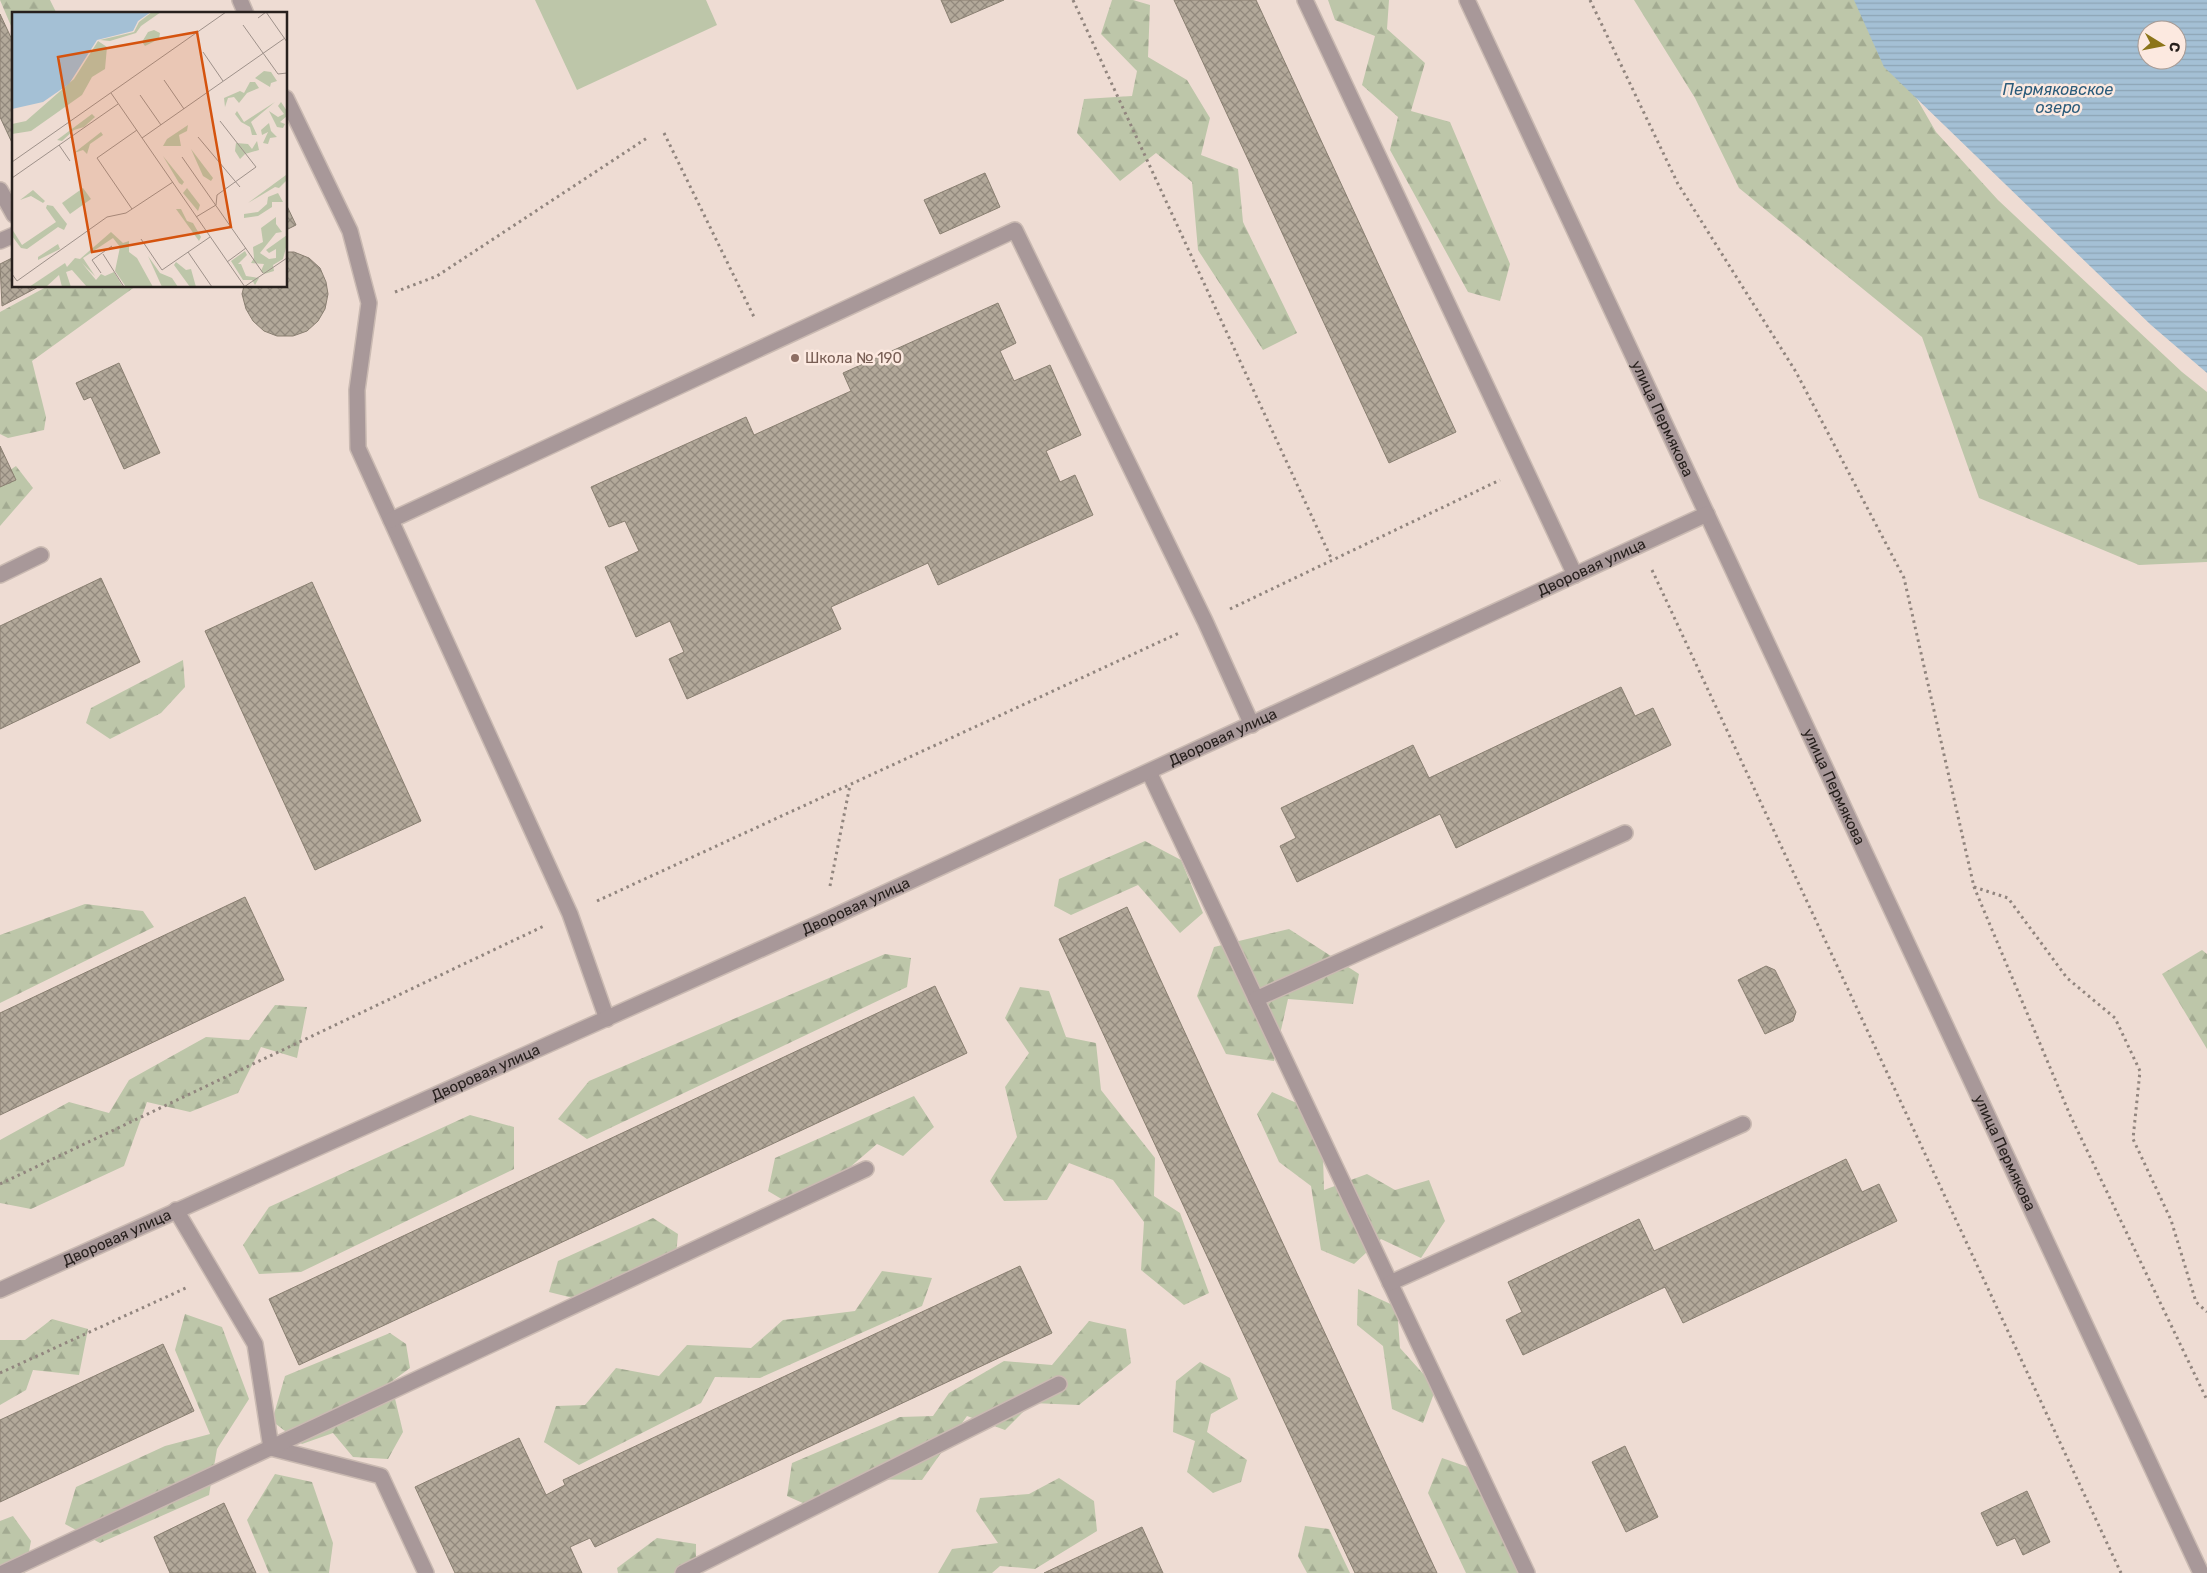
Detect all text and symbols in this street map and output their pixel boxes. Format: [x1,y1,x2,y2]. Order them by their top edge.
inset map [12,12,288,288]
north arrow [2137,20,2187,70]
text: С [2165,41,2184,54]
water label: Пермяковское озеро [2003,80,2113,117]
place label: Школа № 190 [805,349,902,367]
marker: Школа № 190 [789,352,801,364]
street label: улица Пермякова [1627,358,1697,480]
street label: Дворовая улица [1535,535,1648,600]
street label: Дворовая улица [1166,705,1280,770]
street label: улица Пермякова [1799,726,1869,848]
street label: Дворовая улица [799,874,913,939]
street label: Дворовая улица [428,1040,543,1105]
street label: улица Пермякова [1970,1092,2040,1214]
street label: Дворовая улица [60,1206,174,1270]

